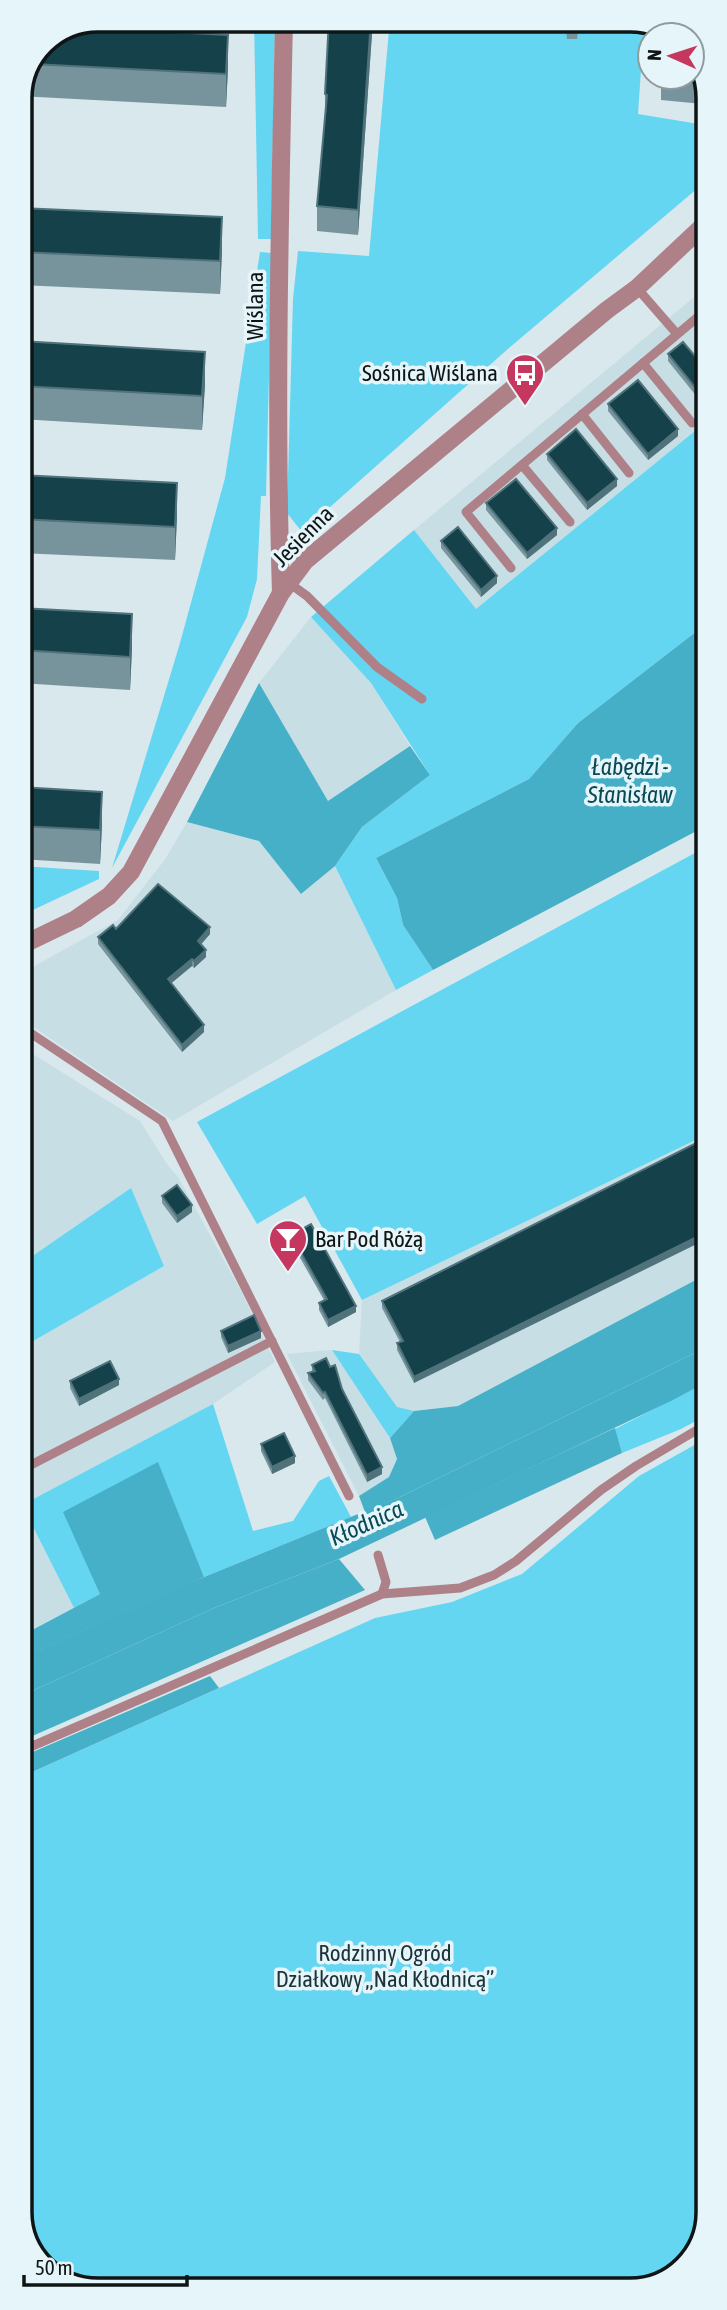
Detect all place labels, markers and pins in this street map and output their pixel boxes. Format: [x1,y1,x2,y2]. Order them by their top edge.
bus stop icon: Sośnica Wiślana [504,352,546,407]
place label: Sośnica Wiślana [362,360,498,386]
bar icon: Bar Pod Różą [267,1218,309,1273]
place label: Bar Pod Różą [315,1226,424,1252]

